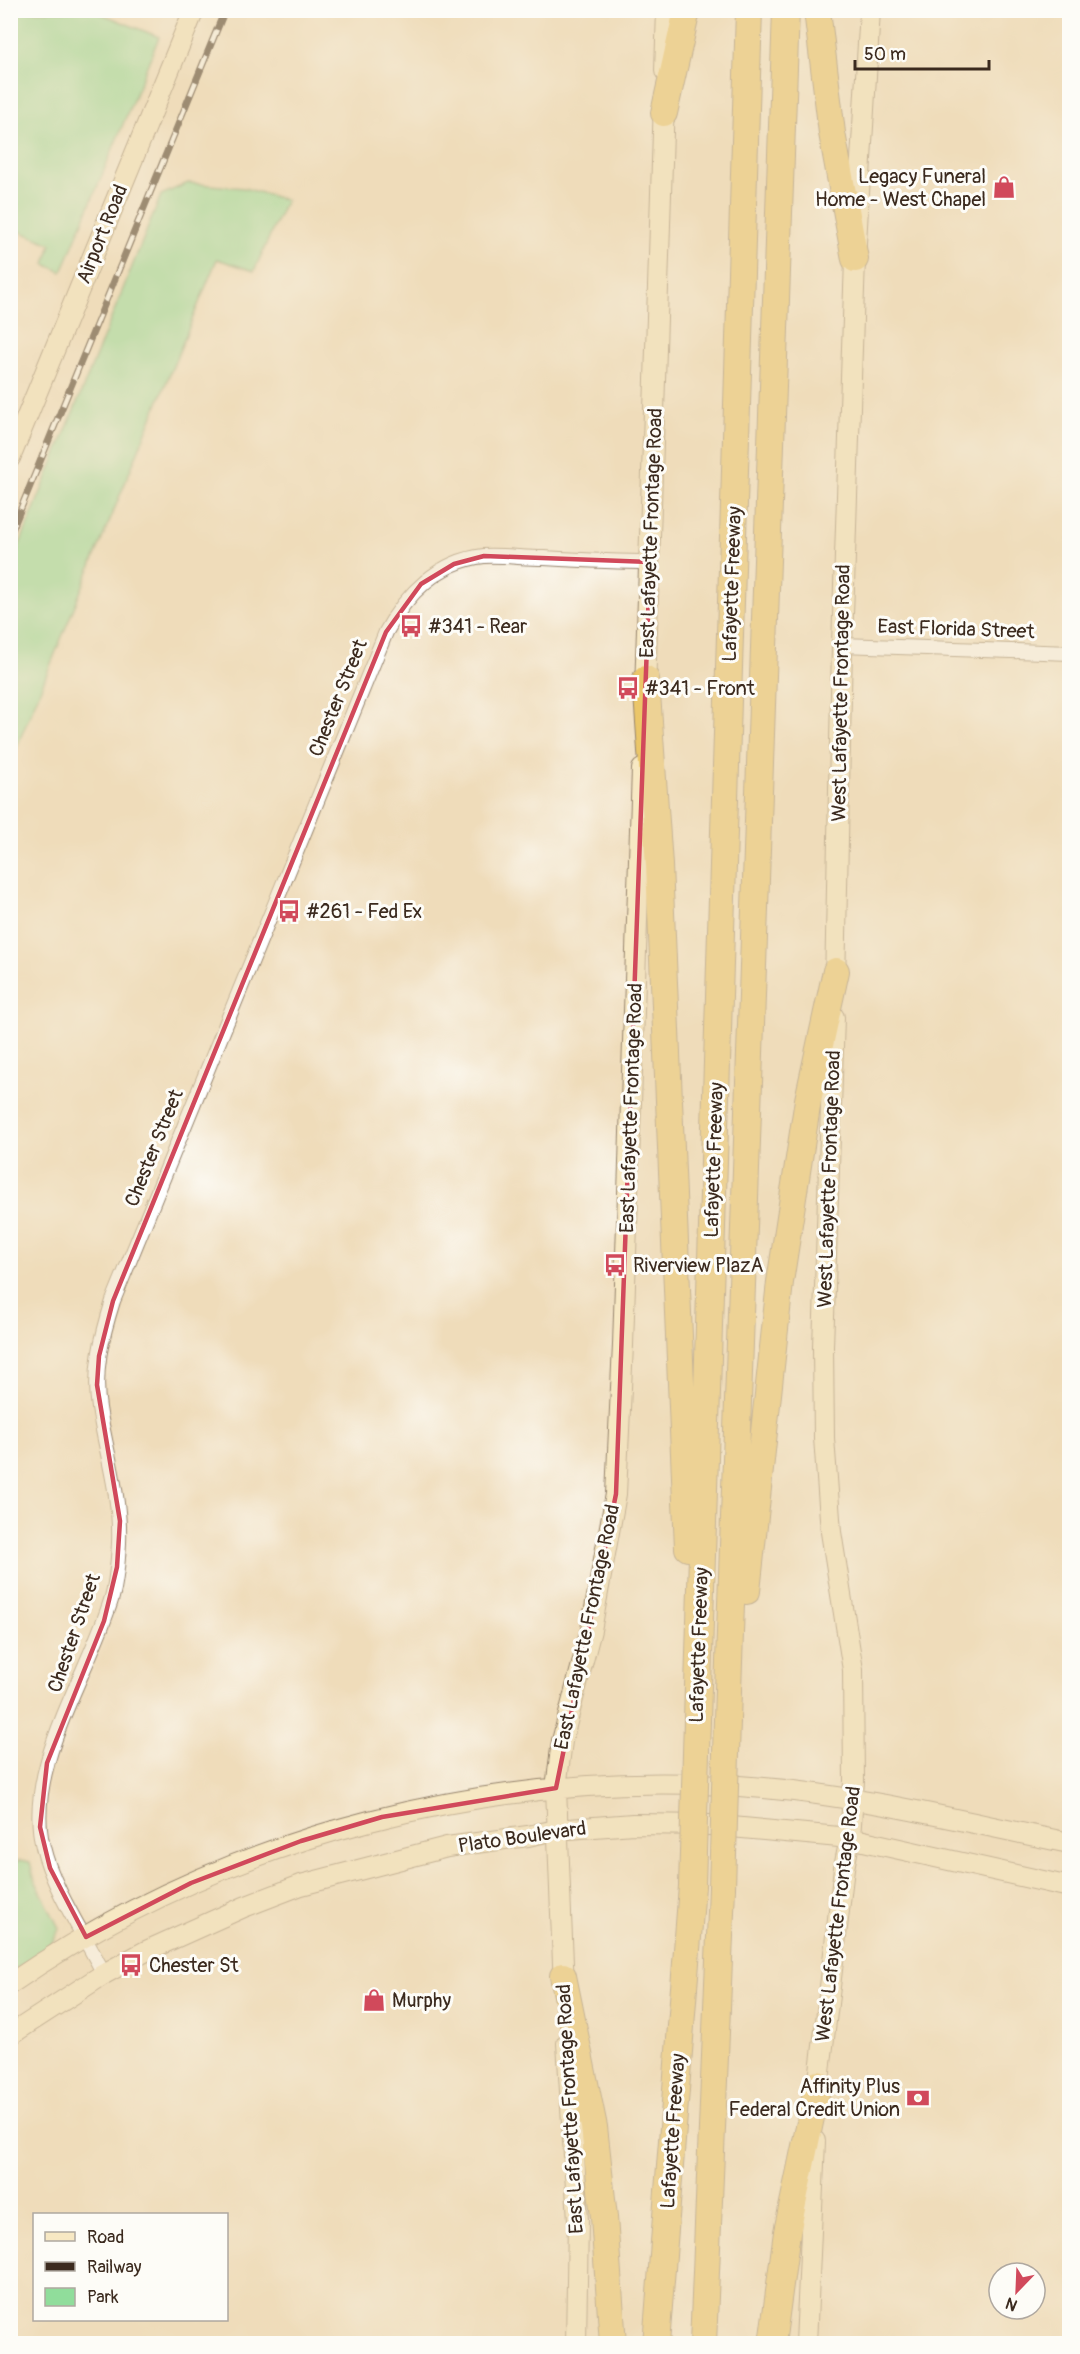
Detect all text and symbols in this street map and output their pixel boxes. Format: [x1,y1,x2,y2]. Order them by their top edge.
scale bar [855,33,988,71]
text: 50 m [864,43,906,66]
place label: Legacy Funeral Home - West Chapel [815,164,986,212]
shop icon: Legacy Funeral Home - West Chapel [991,174,1017,200]
street label: Airport Road [71,181,133,287]
street label: East Lafayette Frontage Road [634,408,668,658]
street label: Lafayette Freeway [717,505,747,662]
street label: West Lafayette Frontage Road [826,564,856,822]
bus stop icon: #341 - Rear [398,613,424,639]
place label: #341 - Rear [428,614,527,639]
street label: East Florida Street [877,614,1036,644]
street label: Chester Street [303,635,373,760]
bus stop icon: #341 - Front [615,675,641,701]
place label: #341 - Front [645,676,756,701]
bus stop icon: #261 - Fed Ex [276,898,302,924]
place label: #261 - Fed Ex [306,899,422,924]
street label: East Lafayette Frontage Road [614,983,648,1233]
street label: West Lafayette Frontage Road [812,1050,846,1308]
street label: Lafayette Freeway [699,1081,729,1238]
street label: Chester Street [119,1085,189,1210]
bus stop icon: Riverview PlazA [602,1252,628,1278]
place label: Riverview PlazA [633,1253,764,1278]
street label: East Lafayette Frontage Road [549,1502,625,1752]
street label: Lafayette Freeway [684,1566,714,1723]
street label: Chester Street [42,1569,106,1696]
street label: West Lafayette Frontage Road [810,1785,866,2043]
street label: Plato Boulevard [456,1816,588,1858]
bus stop icon: Chester St [118,1952,144,1978]
place label: Chester St [149,1953,240,1978]
street label: East Lafayette Frontage Road [551,1983,589,2235]
shop icon: Murphy [361,1987,387,2013]
place label: Murphy [392,1988,451,2013]
street label: Lafayette Freeway [655,2052,691,2209]
place label: Affinity Plus Federal Credit Union [729,2074,900,2122]
bank icon: Affinity Plus Federal Credit Union [905,2085,931,2111]
legend [33,2213,228,2321]
text: Road [87,2226,124,2249]
text: Railway [87,2256,142,2279]
north arrow [987,2261,1047,2321]
text: Park [87,2286,119,2309]
text: N [1002,2292,1020,2315]

